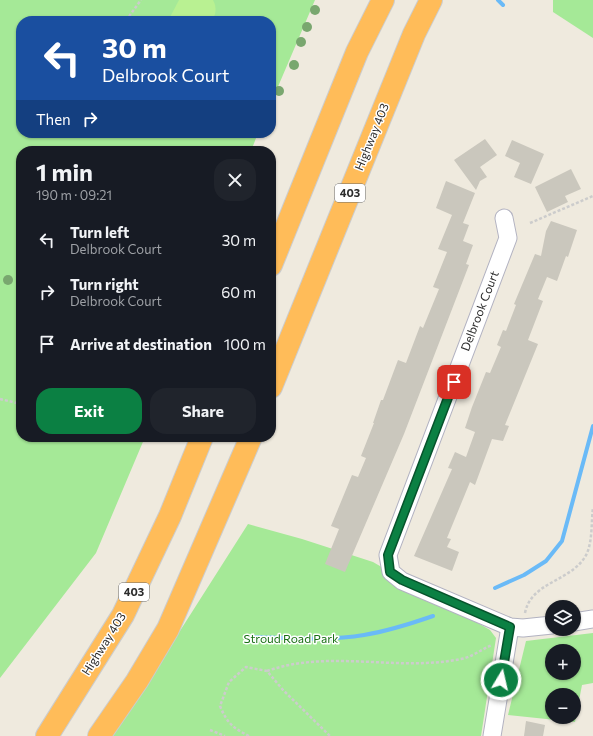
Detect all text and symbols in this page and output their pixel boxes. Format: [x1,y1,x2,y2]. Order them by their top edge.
text: 30 m [102,30,167,64]
icon: left [36,32,88,84]
text: Delbrook Court [102,64,229,86]
street label: Highway 403 [351,101,391,172]
icon: right [79,108,101,130]
text: Then [36,110,71,128]
text: 1 min [36,157,93,186]
button: close [214,159,256,201]
road number: 403 [335,184,365,202]
text: 190 m · 09:21 [36,187,112,203]
text: Turn left [70,223,129,241]
icon: left [36,229,58,251]
text: 30 m [222,231,256,249]
text: Delbrook Court [70,241,162,257]
street label: Delbrook Court [457,268,501,353]
text: Turn right [70,275,139,293]
icon: right [36,281,58,303]
text: 60 m [221,283,256,301]
text: Delbrook Court [70,293,162,309]
icon: arrive [36,333,58,355]
text: Arrive at destination [70,335,212,353]
text: 100 m [224,335,266,353]
pin [437,365,471,399]
icon: arrive [443,371,465,393]
button: Exit [36,388,142,434]
button: Share [150,388,256,434]
road number: 403 [119,583,149,601]
map controls [545,600,581,724]
button: layers [545,600,581,636]
street label: Highway 403 [78,609,128,677]
park label: Stroud Road Park [244,631,339,645]
button: + [545,644,581,680]
position arrow [480,659,522,701]
button: − [545,688,581,724]

